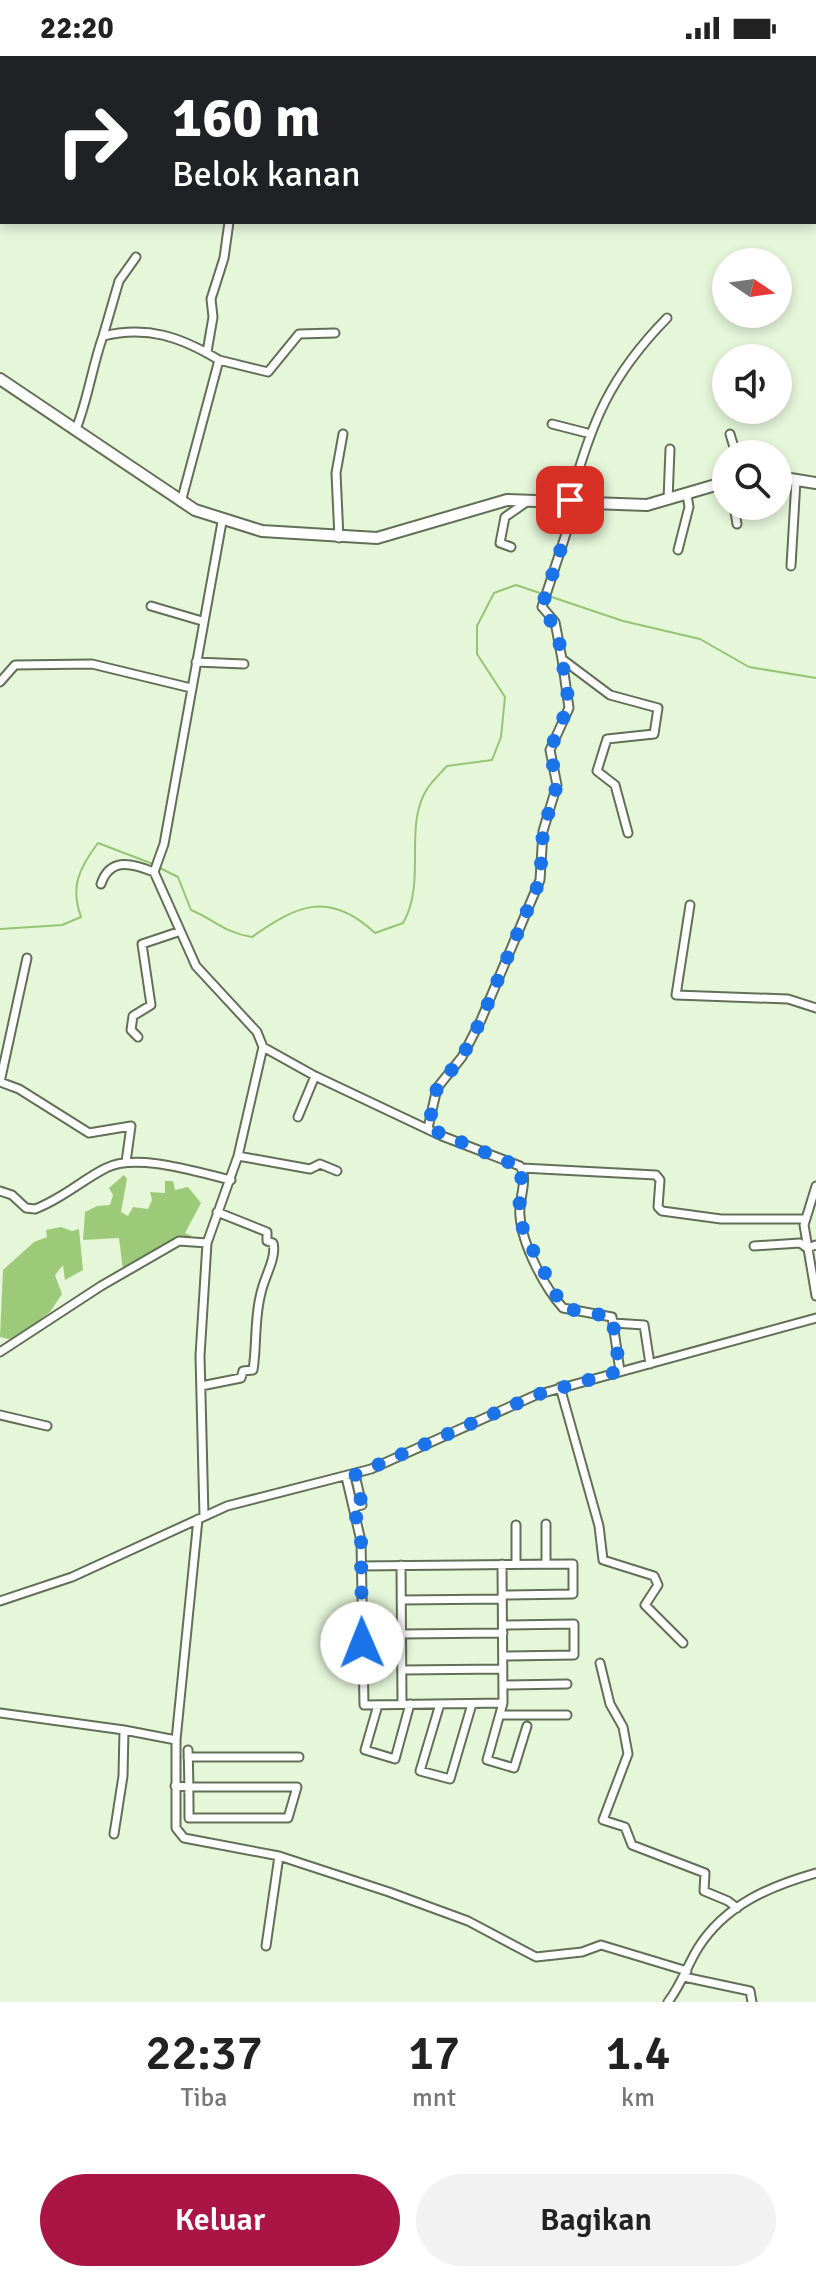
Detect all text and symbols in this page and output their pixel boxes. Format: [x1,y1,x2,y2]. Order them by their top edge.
text: 22:20 [40,10,114,47]
text: 160 m [172,83,320,152]
icon: right [40,88,144,192]
text: Belok kanan [172,152,361,197]
north arrow [712,248,792,328]
map controls [712,248,792,520]
button: sound [712,344,792,424]
button: search [712,440,792,520]
pin [536,466,604,534]
icon: arrive [548,478,592,522]
position arrow [320,1601,404,1685]
text: 22:37 [145,2024,263,2083]
text: 17 [408,2024,460,2083]
text: 1.4 [605,2024,671,2083]
text: Tiba [181,2082,227,2114]
text: mnt [412,2082,456,2114]
text: km [621,2082,655,2114]
button: Keluar [40,2174,400,2266]
button: Bagikan [416,2174,776,2266]

